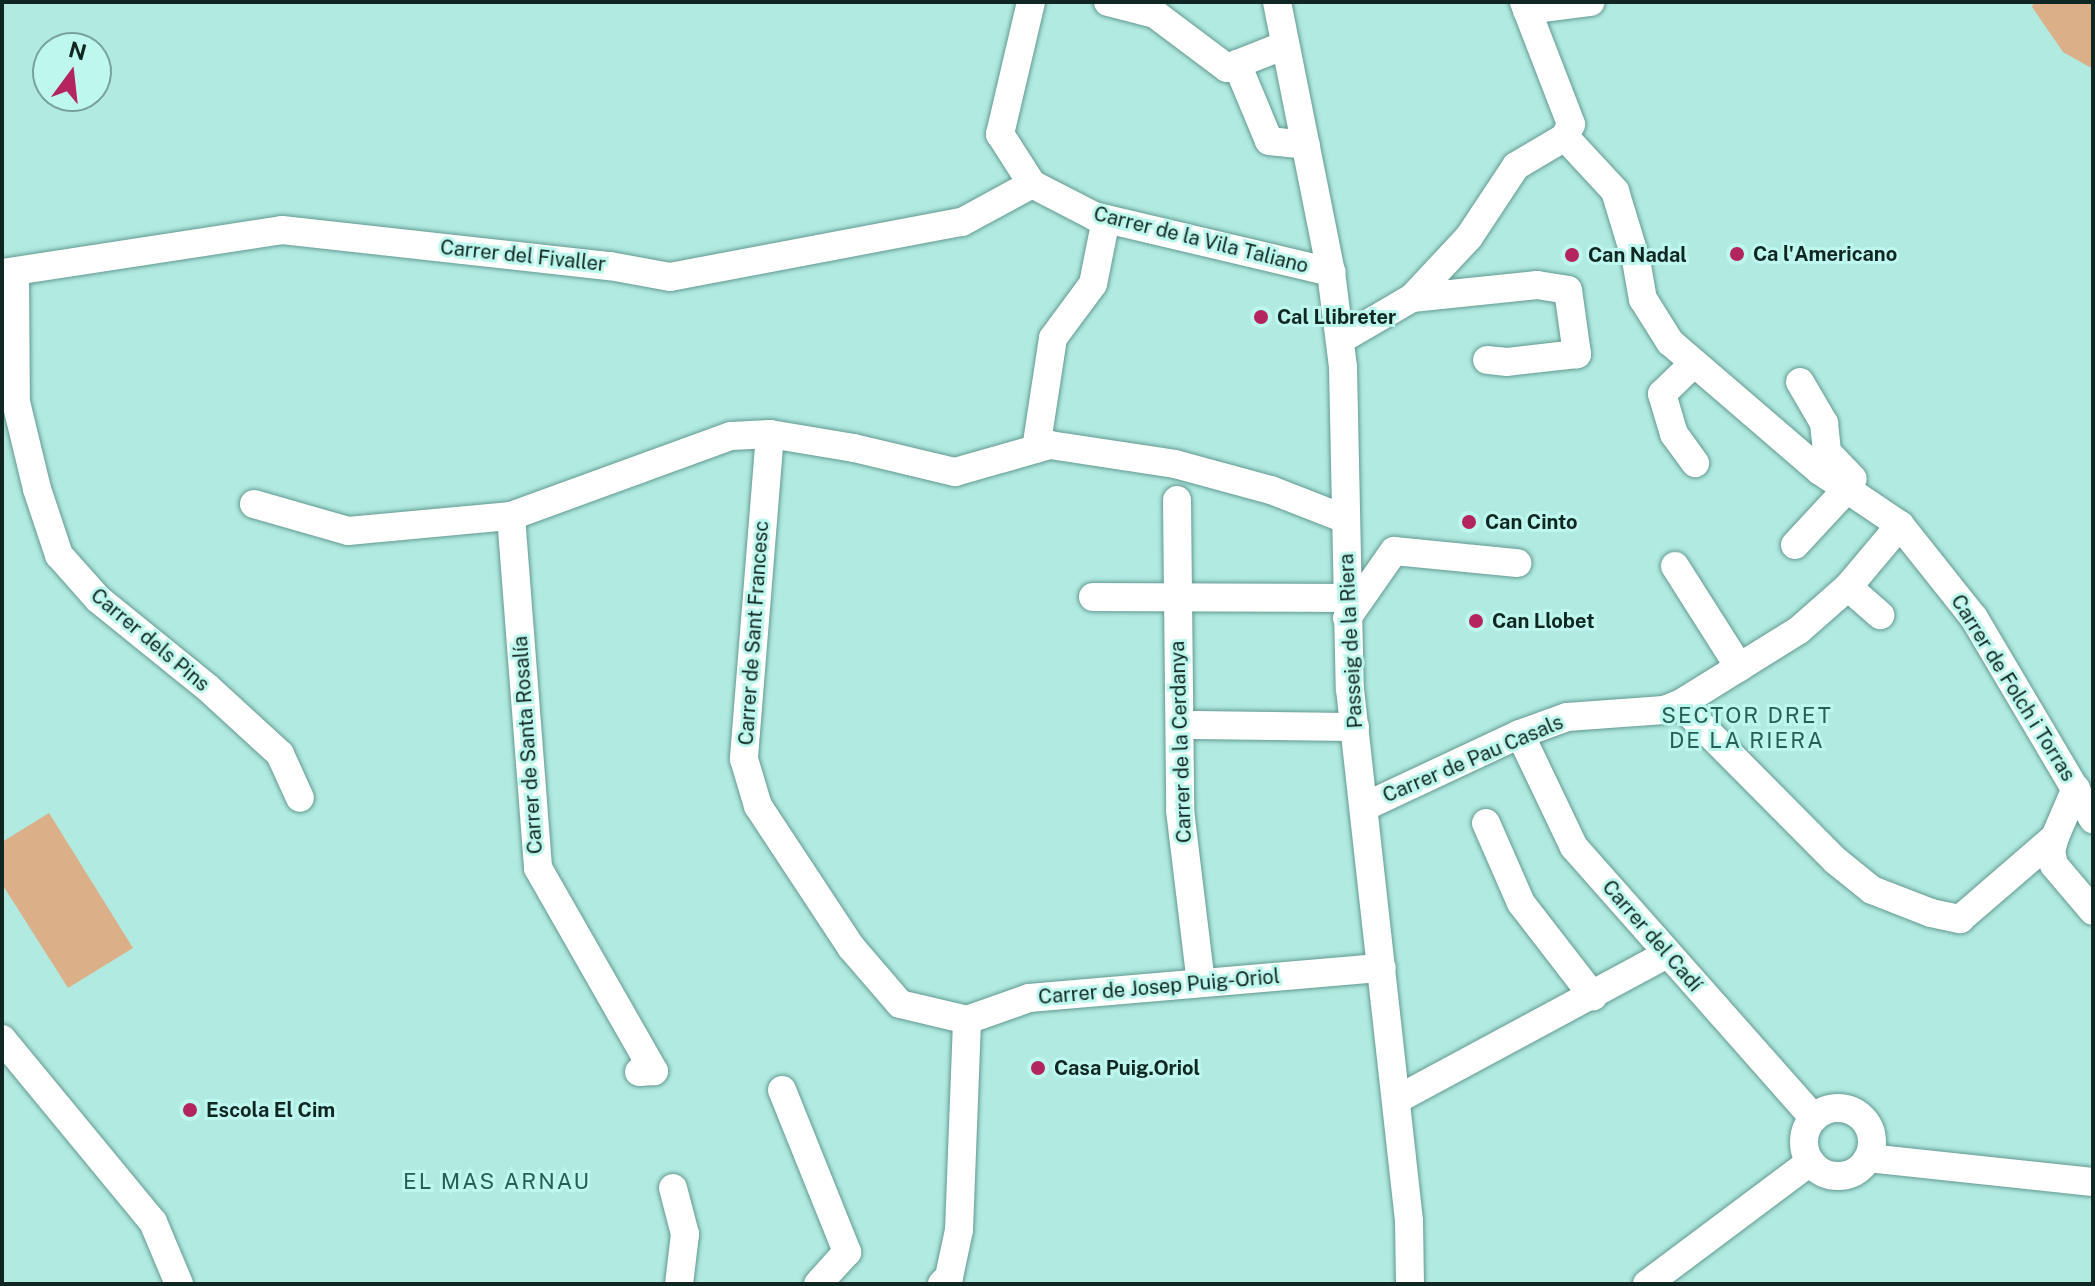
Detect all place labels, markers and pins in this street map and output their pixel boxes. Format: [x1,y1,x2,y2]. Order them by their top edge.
place label: Ca l'Americano [1753,242,1897,266]
place label: Can Nadal [1588,243,1687,267]
marker: Ca l'Americano [1728,245,1746,263]
marker: Can Nadal [1563,246,1581,264]
place label: Cal Llibreter [1277,305,1396,329]
marker: Cal Llibreter [1252,308,1270,326]
place label: Can Cinto [1485,510,1578,534]
marker: Can Cinto [1460,513,1478,531]
place label: Can Llobet [1492,609,1595,633]
marker: Can Llobet [1467,612,1485,630]
place label: Casa Puig.Oriol [1054,1056,1200,1080]
marker: Casa Puig.Oriol [1029,1059,1047,1077]
place label: Escola El Cim [206,1098,335,1122]
marker: Escola El Cim [181,1101,199,1119]

